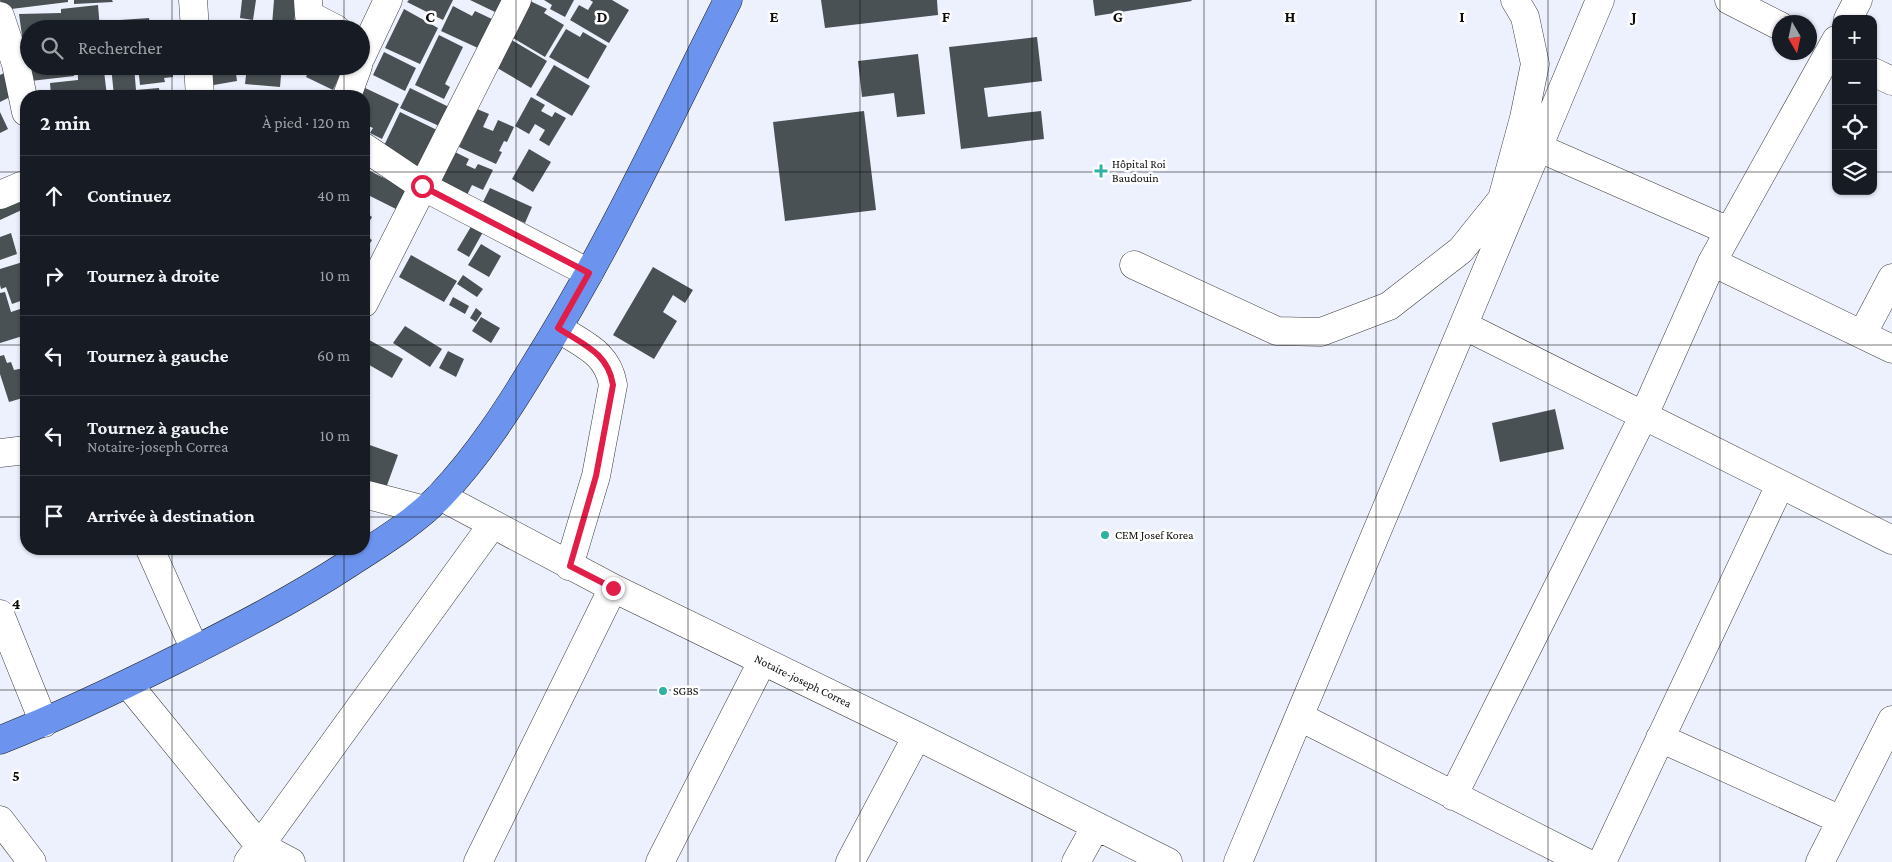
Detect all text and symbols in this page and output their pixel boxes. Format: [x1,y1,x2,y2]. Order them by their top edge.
text: C [425,8,435,25]
text: D [596,8,608,25]
text: E [769,8,779,25]
text: F [942,8,951,25]
text: G [1113,8,1123,25]
text: H [1285,8,1296,25]
text: I [1459,8,1465,25]
text: J [1629,8,1637,25]
north arrow [1772,15,1817,60]
map controls [1832,15,1877,195]
button: + [1832,15,1877,60]
search box [20,20,370,75]
icon: search [38,34,66,62]
text: Rechercher [78,37,162,58]
button: − [1832,60,1877,105]
button: locate [1832,105,1877,150]
text: 2 min [40,111,91,135]
text: À pied · 120 m [262,114,350,131]
button: layers [1832,150,1877,195]
place label: Hôpital Roi Baudouin [1112,157,1166,185]
marker: Hôpital Roi Baudouin [1094,164,1108,178]
route start [411,175,434,198]
icon: ahead [40,182,68,210]
text: Continuez [87,185,171,206]
text: 40 m [317,187,350,204]
icon: right [40,262,68,290]
text: Tournez à droite [87,265,219,286]
text: 10 m [320,267,350,284]
icon: left [40,342,68,370]
text: Tournez à gauche [87,345,229,366]
text: 60 m [317,347,350,364]
text: Tournez à gauche [87,417,229,438]
icon: left [40,422,68,450]
text: 10 m [320,427,350,444]
text: Notaire-joseph Correa [87,438,228,455]
icon: arrive [40,502,68,530]
text: Arrivée à destination [87,505,255,526]
place label: CEM Josef Korea [1115,528,1194,542]
marker: CEM Josef Korea [1099,529,1111,541]
route end [602,577,625,600]
text: 4 [12,595,21,612]
street label: Notaire-joseph Correa [752,651,854,711]
place label: SGBS [673,684,699,698]
marker: SGBS [657,685,669,697]
text: 5 [12,767,20,784]

